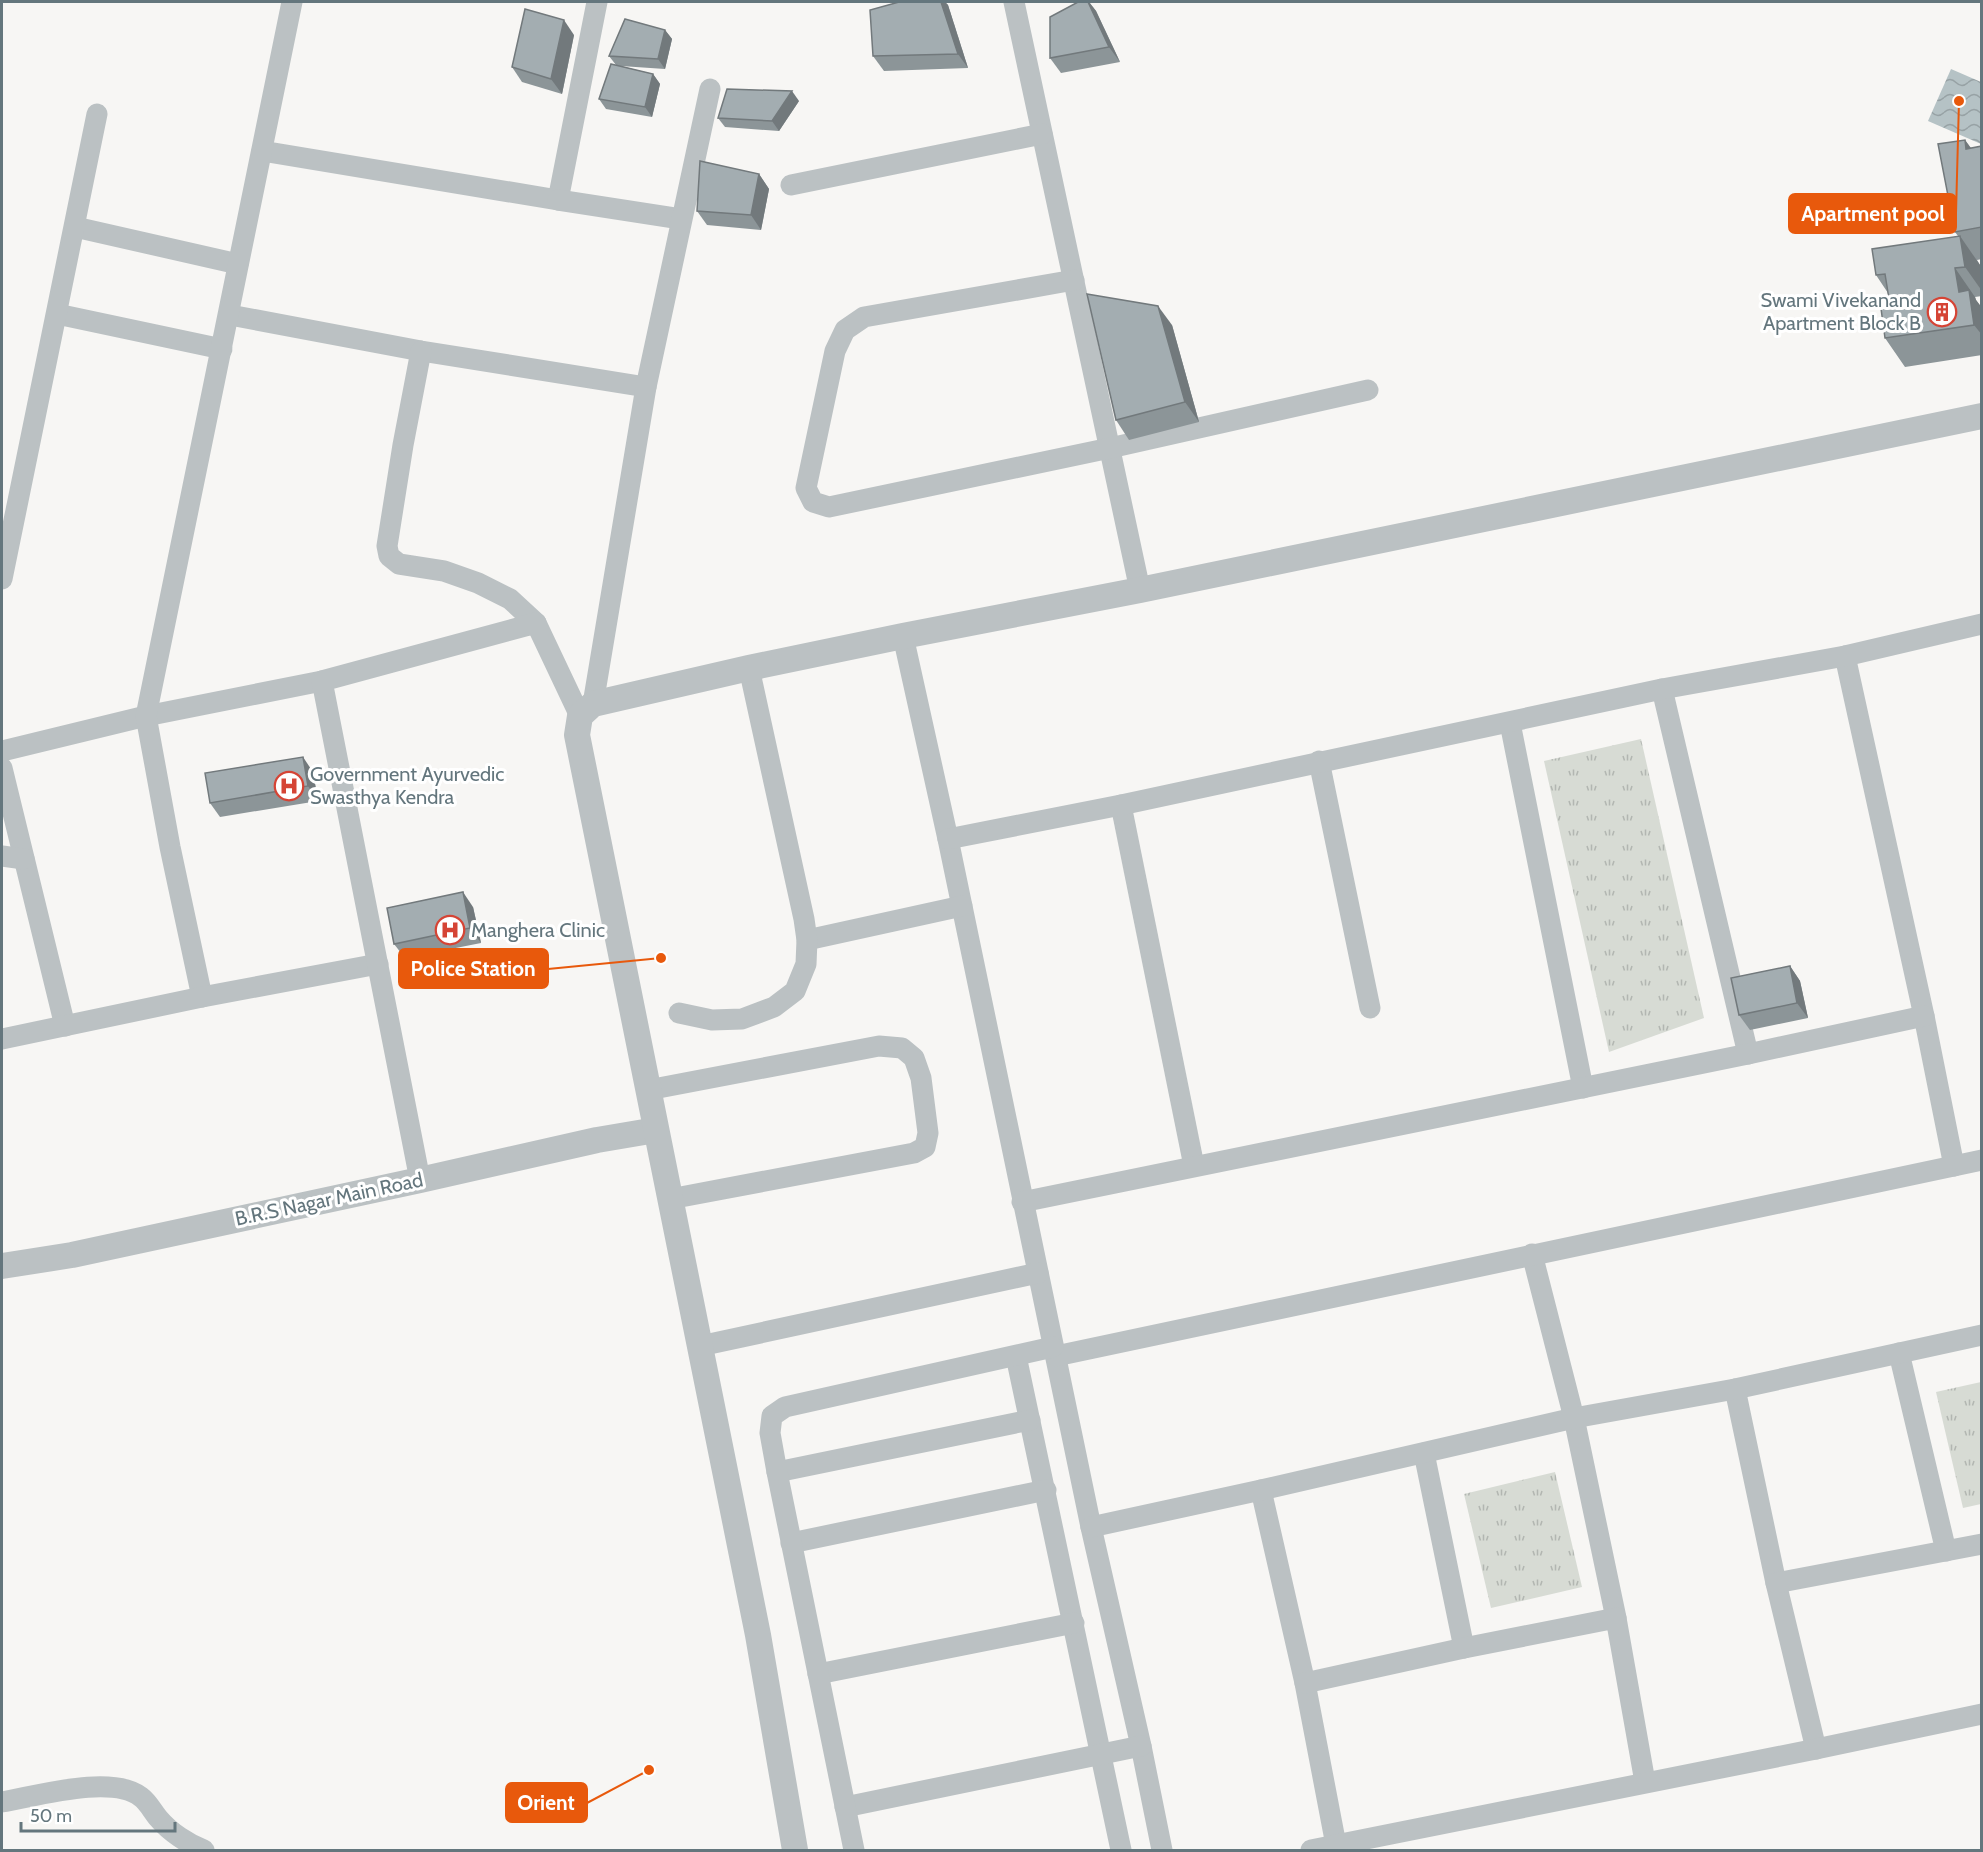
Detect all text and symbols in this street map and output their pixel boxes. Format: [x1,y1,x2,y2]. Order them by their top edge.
callout: Apartment pool [1789,194,1956,233]
text: Apartment pool [1801,201,1945,226]
place label: Swami Vivekanand Apartment Block B [1761,288,1921,335]
building icon: Swami Vivekanand Apartment Block B [1926,296,1958,328]
place label: Government Ayurvedic Swasthya Kendra [310,762,504,809]
hospital icon: Government Ayurvedic Swasthya Kendra [273,770,305,802]
hospital icon: Manghera Clinic [434,914,466,946]
place label: Manghera Clinic [471,918,605,942]
callout: Police Station [399,949,548,988]
text: Police Station [410,956,536,981]
street label: B.R.S Nagar Main Road [233,1167,425,1231]
callout: Orient [506,1783,587,1822]
text: Orient [517,1790,575,1815]
scale bar [21,1795,176,1833]
text: 50 m [30,1805,72,1827]

